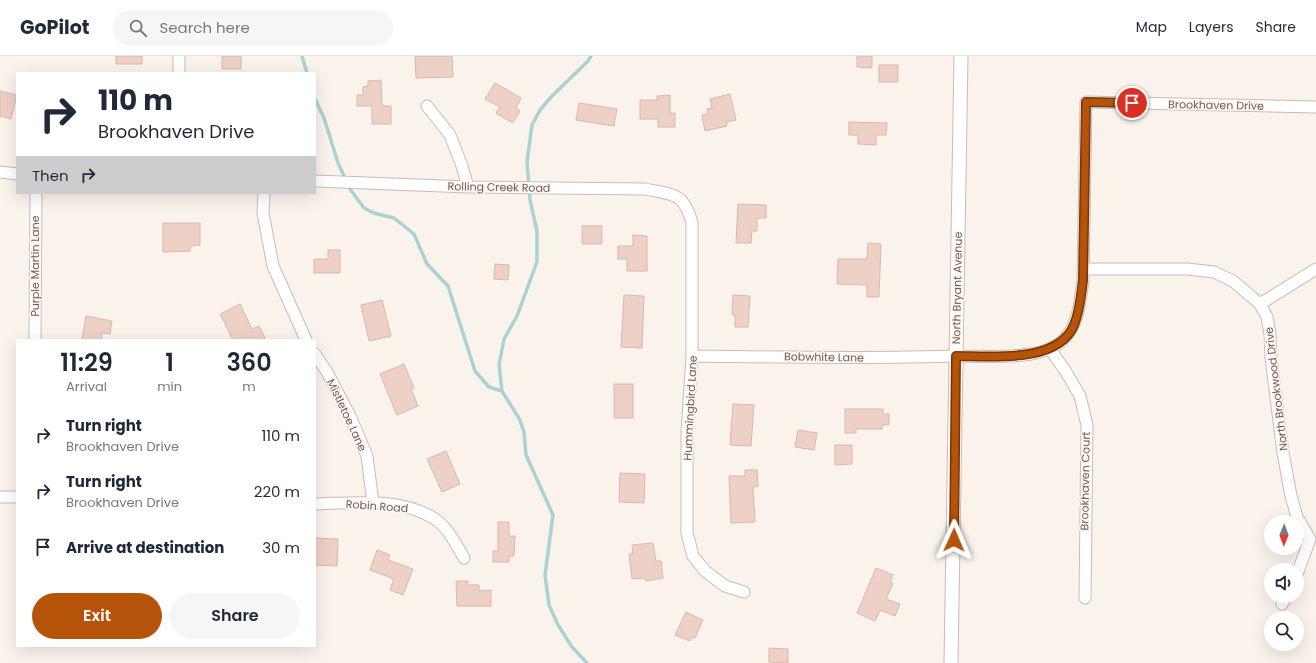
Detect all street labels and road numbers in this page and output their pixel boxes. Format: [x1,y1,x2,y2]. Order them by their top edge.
street label: Brookhaven Drive [1168,96,1264,114]
street label: Rolling Creek Road [448,178,550,196]
street label: Purple Martin Lane [27,215,43,317]
street label: North Bryant Avenue [948,231,966,344]
street label: North Brookwood Drive [1260,326,1292,452]
street label: Bobwhite Lane [784,348,864,366]
street label: Hummingbird Lane [679,355,701,461]
street label: Mistletoe Lane [323,376,371,454]
street label: Brookhaven Court [1076,432,1094,530]
street label: Robin Road [345,496,409,516]

